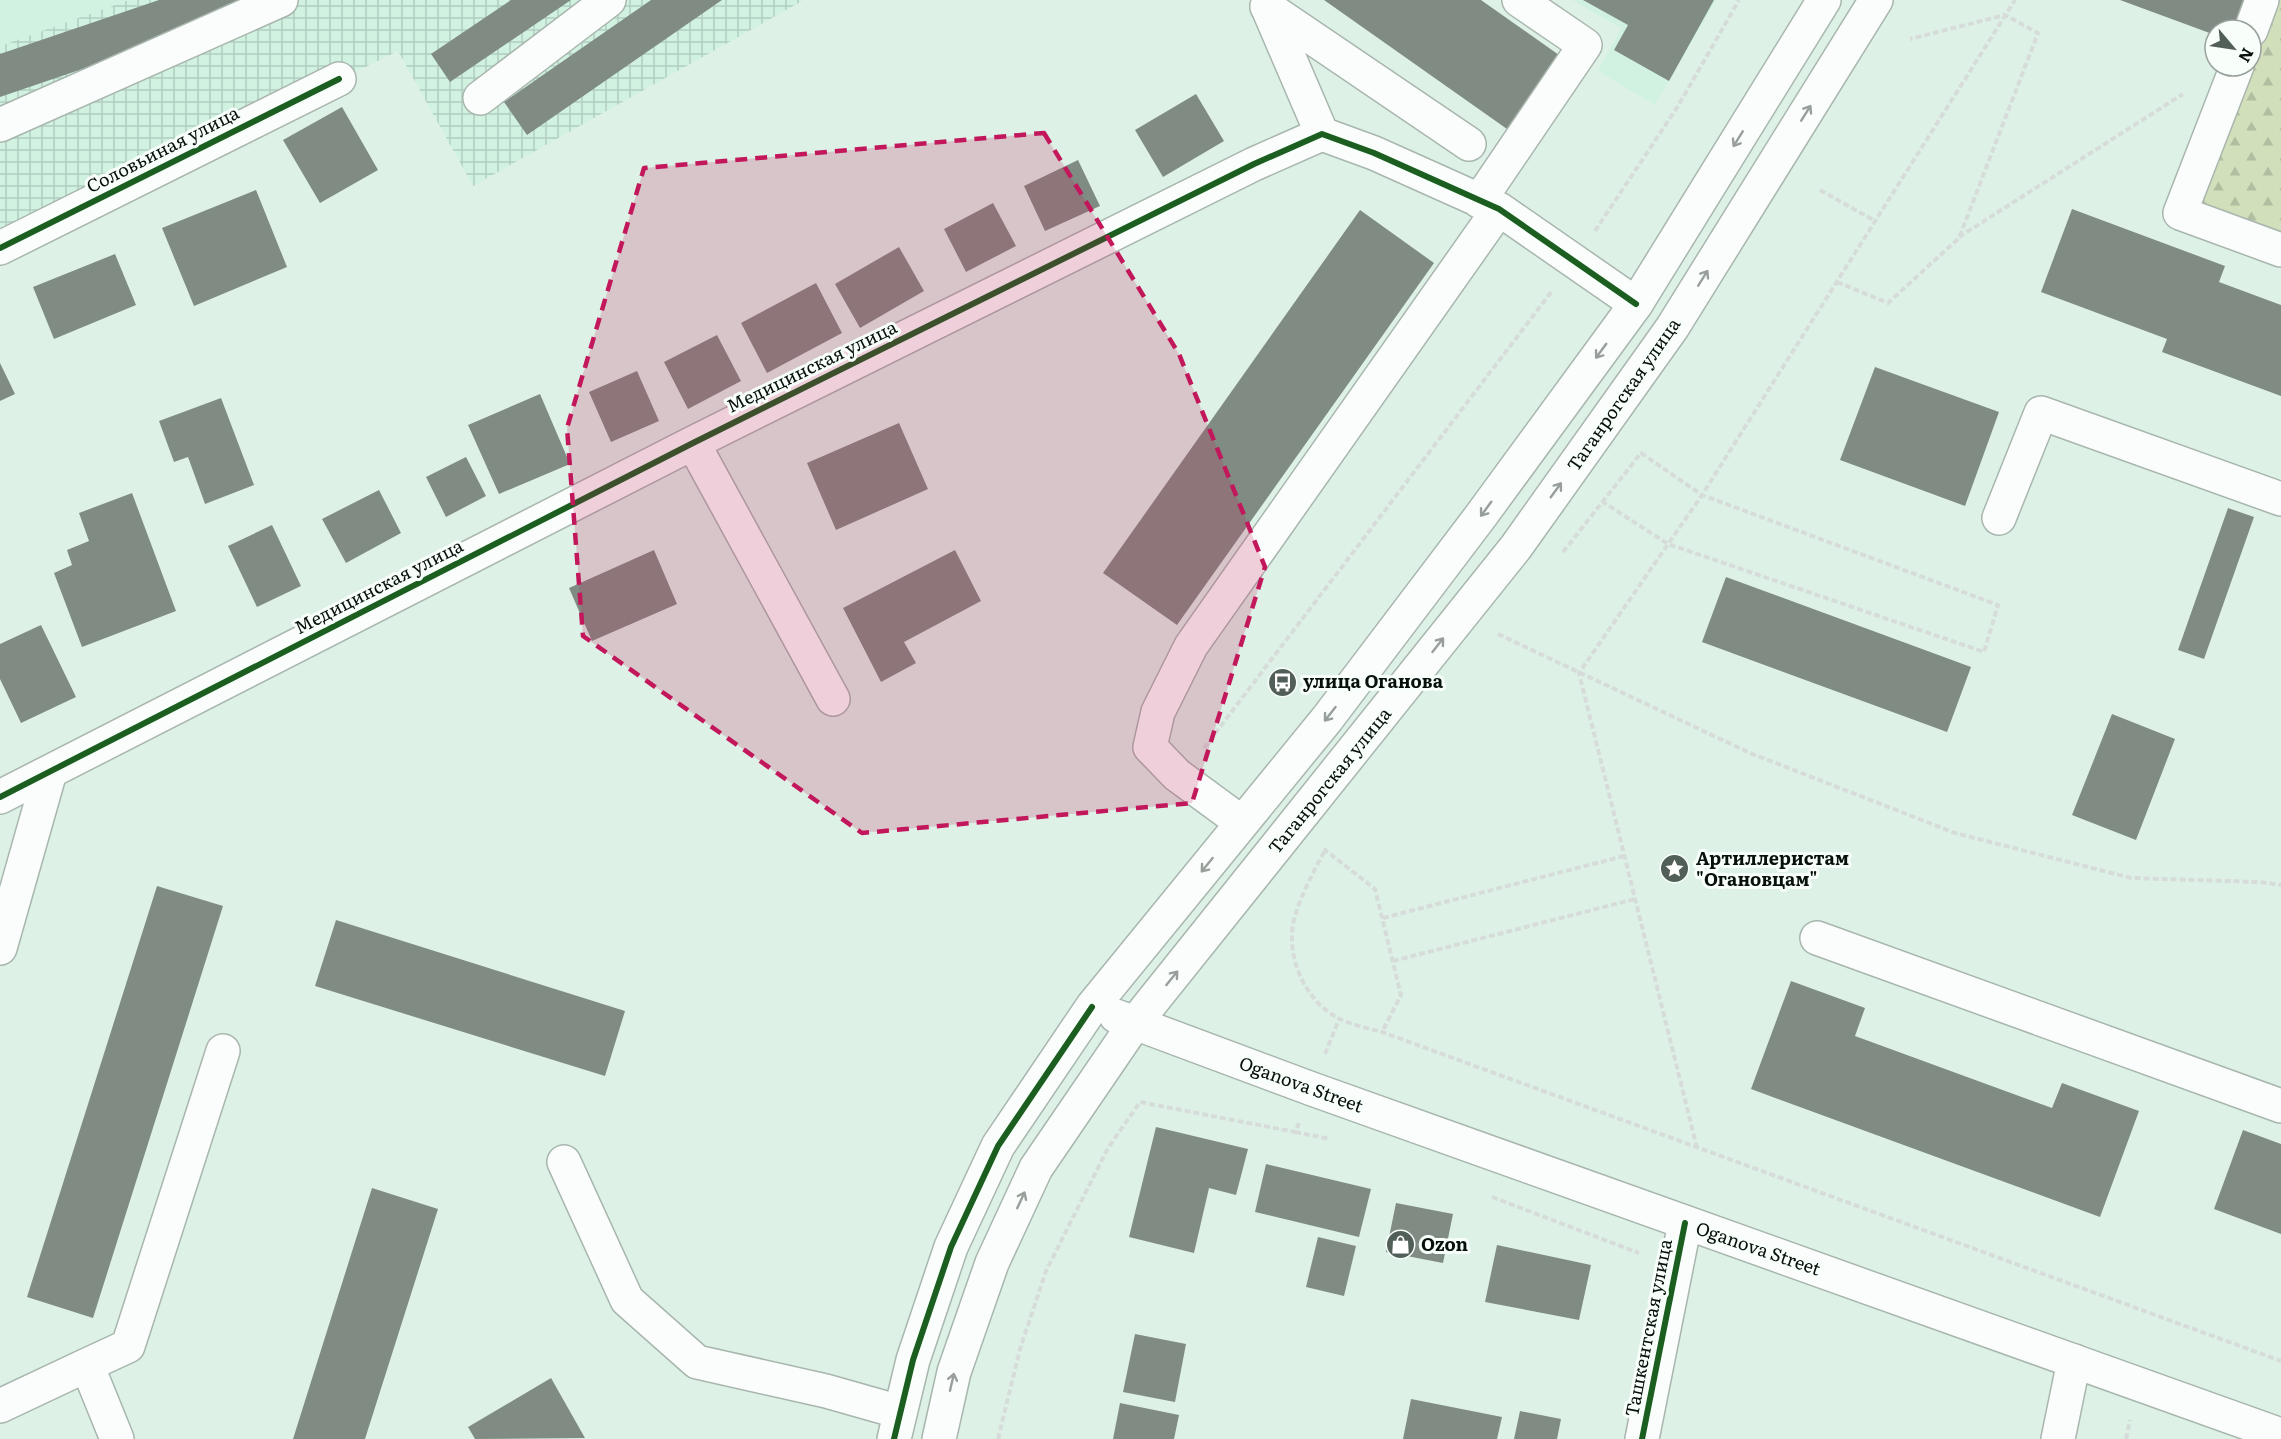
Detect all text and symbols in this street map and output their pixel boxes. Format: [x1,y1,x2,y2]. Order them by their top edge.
north arrow [2203,18,2263,78]
text: N [2233,44,2261,67]
street label: Соловьиная улица [81,98,244,199]
one-way arrow [1801,105,1813,122]
one-way arrow [1732,130,1744,147]
one-way arrow [1697,270,1710,287]
street label: Таганрогская улица [1559,312,1686,477]
street label: Медицинская улица [722,313,901,419]
one-way arrow [1595,343,1607,359]
one-way arrow [1550,483,1562,499]
one-way arrow [1480,500,1492,516]
street label: Медицинская улица [289,531,468,640]
one-way arrow [1431,637,1444,653]
bus stop icon: улица Оганова [1266,666,1298,698]
place label: улица Оганова [1303,667,1444,694]
street label: Таганрогская улица [1261,701,1397,859]
one-way arrow [1324,706,1337,722]
place label: Артиллеристам "Огановцам" [1696,844,1849,892]
place icon: Артиллеристам "Огановцам" [1659,853,1691,885]
one-way arrow [1200,857,1213,873]
one-way arrow [1165,970,1178,986]
street label: Oganova Street [1236,1049,1368,1119]
one-way arrow [1016,1191,1027,1209]
street label: Oganova Street [1692,1214,1825,1282]
shop icon: Ozon [1384,1229,1416,1261]
place label: Ozon [1421,1230,1468,1257]
street label: Ташкентская улица [1617,1236,1678,1419]
one-way arrow [947,1373,959,1392]

